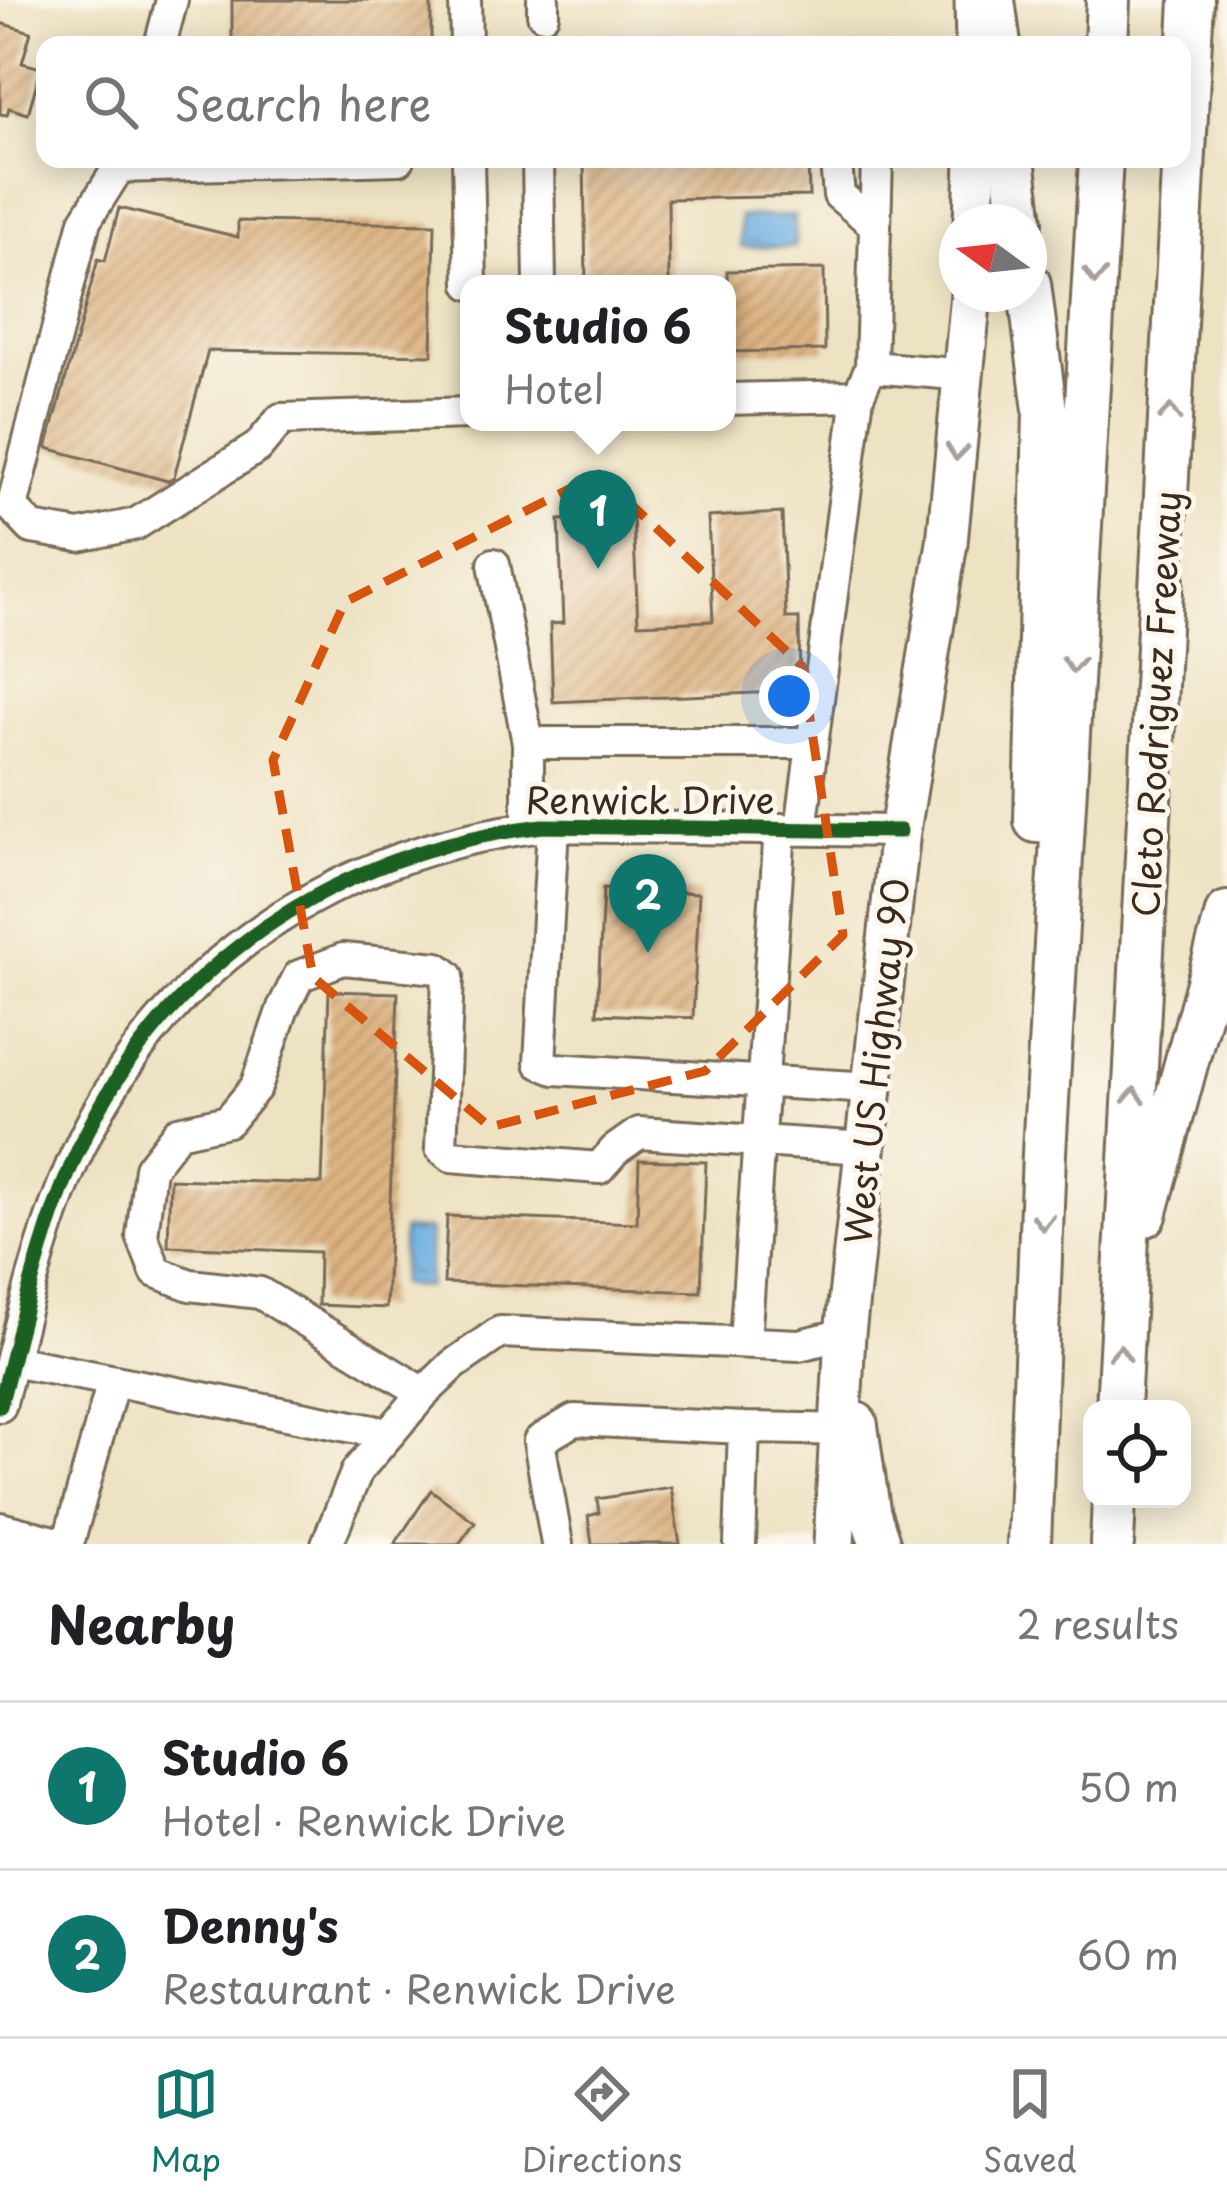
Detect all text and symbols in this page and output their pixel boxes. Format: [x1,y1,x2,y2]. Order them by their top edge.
search box [36,36,1191,168]
text: Search here [174,68,431,136]
icon: search [78,69,144,135]
north arrow [939,204,1047,312]
one-way arrow [1082,267,1108,286]
popup [460,275,736,431]
text: Studio 6 [504,290,692,358]
text: Hotel [504,358,604,417]
one-way arrow [1157,403,1183,422]
one-way arrow [945,443,970,462]
pin: 1 [559,470,637,569]
street label: Cleto Rodriguez Freeway [1117,490,1193,918]
one-way arrow [1060,656,1086,675]
your location [759,666,819,726]
street label: Renwick Drive [525,772,775,826]
pin: 2 [609,854,687,953]
street label: West US Highway 90 [829,875,921,1247]
one-way arrow [1120,1086,1146,1105]
one-way arrow [1030,1213,1056,1232]
one-way arrow [1107,1343,1133,1362]
map controls [1083,1400,1191,1508]
button: locate [1083,1400,1191,1508]
text: Nearby [48,1584,235,1661]
text: 2 results [1017,1593,1179,1652]
text: Studio 6 [162,1722,349,1790]
text: 1 [78,1756,96,1815]
text: 50 m [1078,1756,1179,1815]
text: Hotel · Renwick Drive [162,1790,566,1849]
text: Denny's [162,1890,339,1958]
text: 2 [73,1924,101,1983]
text: 60 m [1077,1924,1179,1983]
text: Restaurant · Renwick Drive [162,1958,676,2017]
tab: Map [150,2061,221,2183]
tab: Directions [522,2061,682,2183]
tab: Saved [983,2061,1077,2183]

